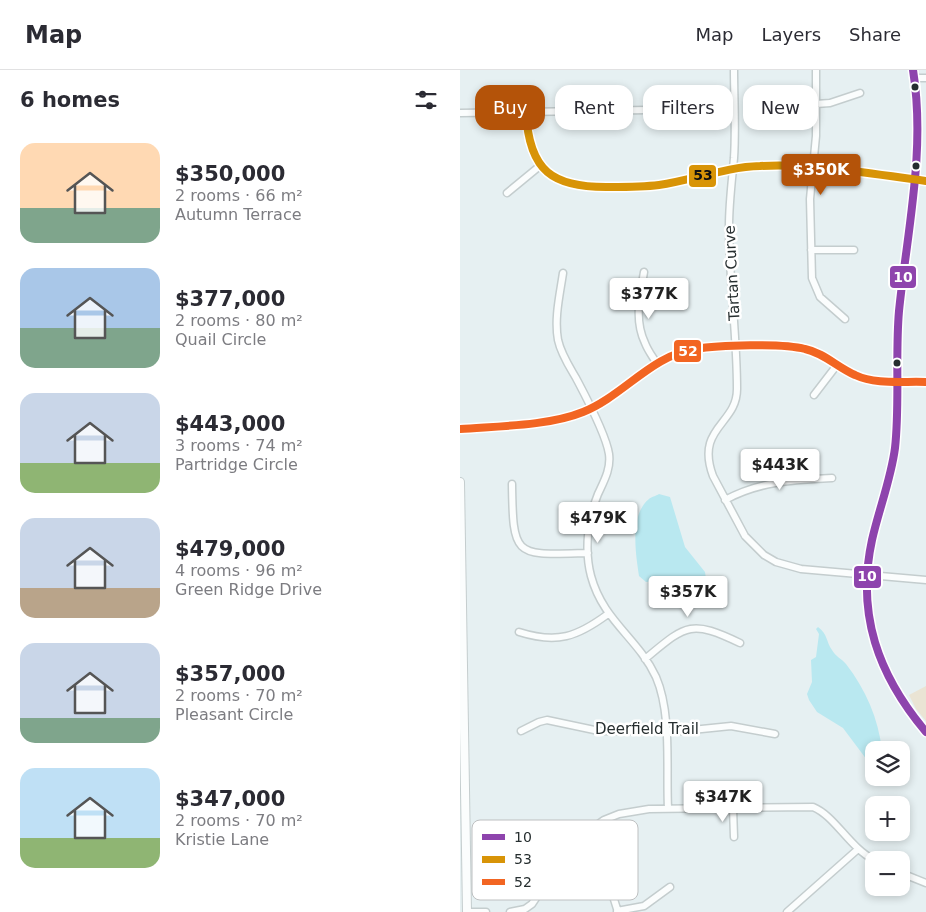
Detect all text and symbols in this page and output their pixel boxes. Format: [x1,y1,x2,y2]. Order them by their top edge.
text: Map [25,21,82,49]
text: Map [695,24,733,45]
text: Layers [761,24,821,45]
text: Share [849,24,901,45]
unlabelled marker [910,82,920,92]
chip: Buy [475,85,545,130]
chip: Rent [555,85,633,130]
chip: Filters [643,85,733,130]
chip: New [743,85,818,130]
icon: filters [412,86,440,114]
text: 6 homes [20,88,120,112]
pin: $350K [786,154,856,196]
text: $350K [793,160,849,179]
unlabelled marker [911,161,921,171]
text: $350,000 [175,162,285,186]
icon: home [60,163,120,223]
line badge: 53 [688,164,717,188]
text: 53 [693,167,713,183]
text: 2 rooms · 66 m² [175,186,303,205]
text: Autumn Terrace [175,205,302,224]
street label: Tartan Curve [721,225,744,322]
line badge: 10 [889,265,917,289]
text: 10 [893,269,913,285]
pin: $377K [614,278,684,320]
text: $377K [621,284,677,303]
text: $377,000 [175,287,285,311]
icon: home [60,288,120,348]
text: 2 rooms · 80 m² [175,311,303,330]
text: Quail Circle [175,330,266,349]
line badge: 52 [673,339,702,363]
text: 52 [678,343,698,359]
unlabelled marker [892,358,902,368]
text: $443,000 [175,412,285,436]
icon: home [60,413,120,473]
text: 3 rooms · 74 m² [175,436,303,455]
pin: $443K [745,448,815,491]
text: Partridge Circle [175,455,298,474]
text: $443K [752,455,808,474]
pin: $479K [563,502,633,544]
text: $479K [570,508,626,527]
text: $479,000 [175,537,285,561]
icon: home [60,538,120,598]
text: 4 rooms · 96 m² [175,561,303,580]
line badge: 10 [853,565,882,589]
text: 10 [857,568,877,584]
pin: $357K [653,576,723,618]
text: Green Ridge Drive [175,580,322,599]
text: $357K [660,582,716,601]
text: $357,000 [175,662,285,686]
icon: home [60,663,120,723]
text: 2 rooms · 70 m² [175,686,303,705]
text: Pleasant Circle [175,705,293,724]
street label: Deerfield Trail [595,720,699,738]
map controls [865,741,910,896]
button: layers [865,741,910,786]
pin: $347K [688,780,758,823]
text: $347,000 [175,787,285,811]
text: $347K [695,787,751,806]
icon: home [60,788,120,848]
button: + [865,796,910,841]
text: 2 rooms · 70 m² [175,811,303,830]
legend [472,820,638,900]
text: 10 [514,829,532,845]
text: Kristie Lane [175,830,269,849]
text: 53 [514,851,532,867]
button: − [865,851,910,896]
text: 52 [514,874,532,890]

